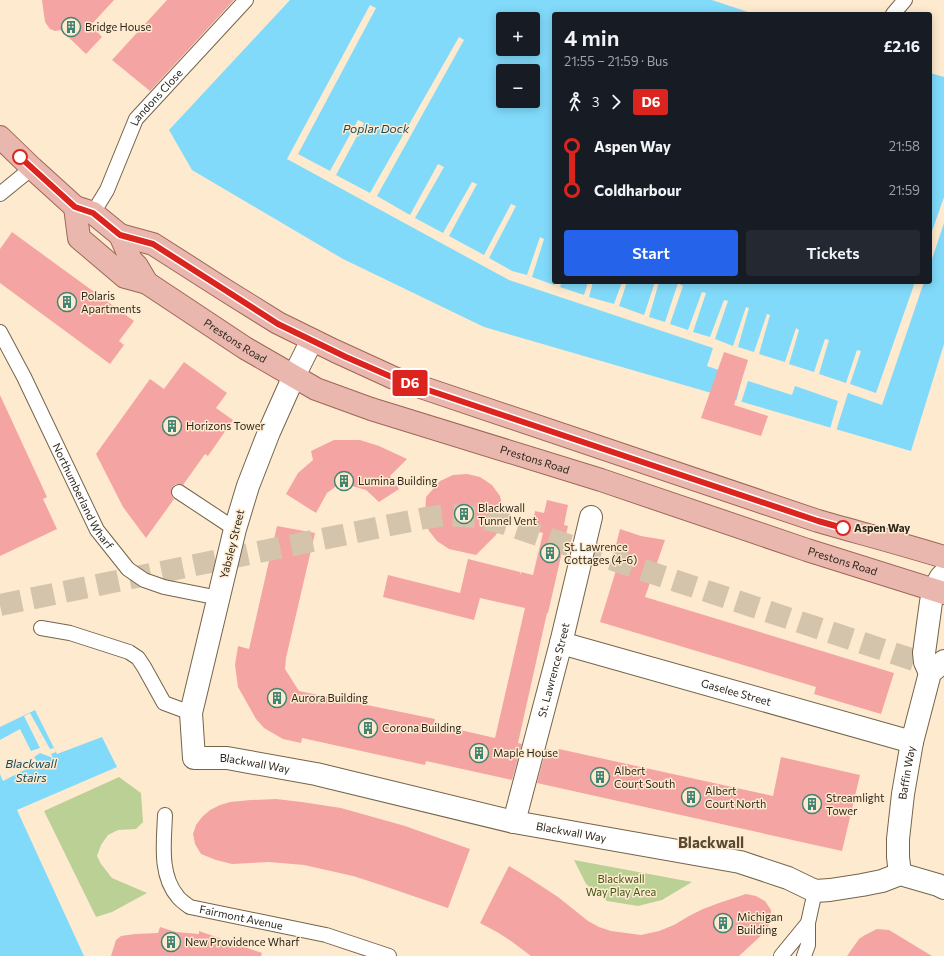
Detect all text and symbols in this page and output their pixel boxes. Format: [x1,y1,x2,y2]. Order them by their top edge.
map controls [496,12,540,108]
button: + [496,12,540,56]
building icon: Bridge House [60,16,82,38]
place label: Bridge House [85,20,151,33]
text: 4 min [564,24,619,51]
text: £2.16 [883,37,920,55]
text: 21:55 – 21:59 · Bus [564,53,668,69]
button: − [496,64,540,108]
street label: Landons Close [127,66,185,128]
icon: walk [564,91,586,113]
icon: forward [605,91,627,113]
text: D6 [641,93,660,110]
text: 3 [592,94,599,110]
water label: Poplar Dock [343,121,410,135]
text: Aspen Way [594,137,671,155]
text: 21:58 [889,138,920,154]
unlabelled marker [12,149,28,165]
text: Coldharbour [594,181,681,199]
text: 21:59 [889,182,920,198]
button: Start [564,230,738,276]
button: Tickets [746,230,920,276]
place label: Polaris Apartments [81,289,141,315]
building icon: Polaris Apartments [56,291,78,313]
street label: Prestons Road [202,316,269,365]
line badge: D6 [392,370,428,396]
text: D6 [401,374,419,391]
building icon: Horizons Tower [161,415,183,437]
place label: Horizons Tower [186,419,265,432]
street label: Northumberland Wharf [50,441,117,552]
street label: Prestons Road [499,442,571,476]
building icon: Lumina Building [333,470,355,492]
place label: Lumina Building [358,474,437,487]
place label: Blackwall Tunnel Vent [478,501,537,527]
building icon: Blackwall Tunnel Vent [453,503,475,525]
street label: Yabsley Street [217,508,246,580]
marker: Aspen Way [835,520,851,536]
place label: Aspen Way [854,521,910,534]
place label: St. Lawrence Cottages (4-6) [564,540,637,566]
building icon: St. Lawrence Cottages (4-6) [539,542,561,564]
street label: Prestons Road [806,544,879,578]
street label: St. Lawrence Street [535,621,572,719]
street label: Gaselee Street [700,676,773,708]
building icon: Aurora Building [266,687,288,709]
place label: Aurora Building [291,691,368,704]
building icon: Corona Building [357,717,379,739]
place label: Corona Building [382,721,461,734]
building icon: Maple House [468,742,490,764]
street label: Baffin Way [895,744,917,800]
place label: Maple House [493,746,558,759]
street label: Blackwall Way [220,751,291,775]
water label: Blackwall Stairs [5,756,58,784]
place label: Albert Court South [614,764,675,790]
building icon: Albert Court South [589,766,611,788]
place label: Albert Court North [705,784,766,810]
building icon: Albert Court North [680,786,702,808]
place label: Streamlight Tower [826,791,885,817]
building icon: Streamlight Tower [801,793,823,815]
street label: Blackwall Way [535,819,608,844]
district label: Blackwall [678,833,744,851]
park label: Blackwall Way Play Area [586,872,656,898]
street label: Fairmont Avenue [198,902,284,932]
place label: Michigan Building [737,910,783,936]
building icon: Michigan Building [712,912,734,934]
building icon: New Providence Wharf [160,931,182,953]
place label: New Providence Wharf [185,935,300,948]

